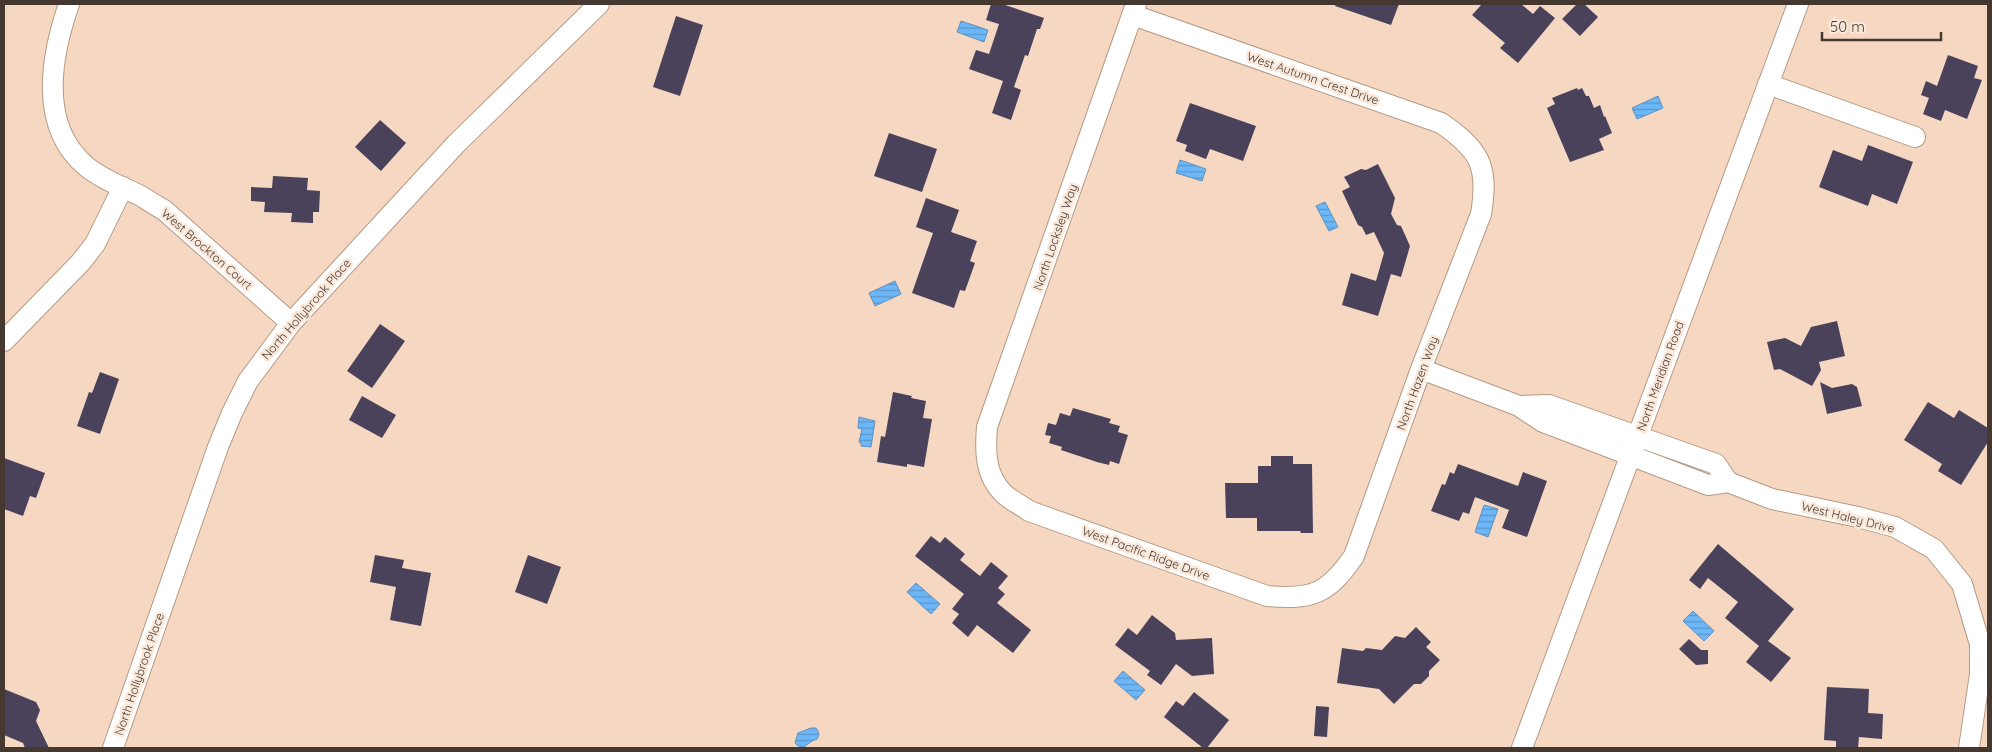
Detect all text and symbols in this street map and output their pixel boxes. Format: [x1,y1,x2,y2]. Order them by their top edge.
scale bar [1822,10,1941,42]
text: 50 m [1830,17,1865,36]
street label: West Autumn Crest Drive [1245,48,1381,108]
street label: North Locksley Way [1030,182,1080,292]
street label: West Brockton Court [159,206,255,292]
street label: North Hollybrook Place [258,255,354,363]
street label: North Meridian Road [1633,319,1687,433]
street label: North Hazen Way [1393,334,1441,432]
street label: West Haley Drive [1800,498,1896,536]
street label: West Pacific Ridge Drive [1080,523,1212,583]
street label: North Hollybrook Place [111,610,167,737]

